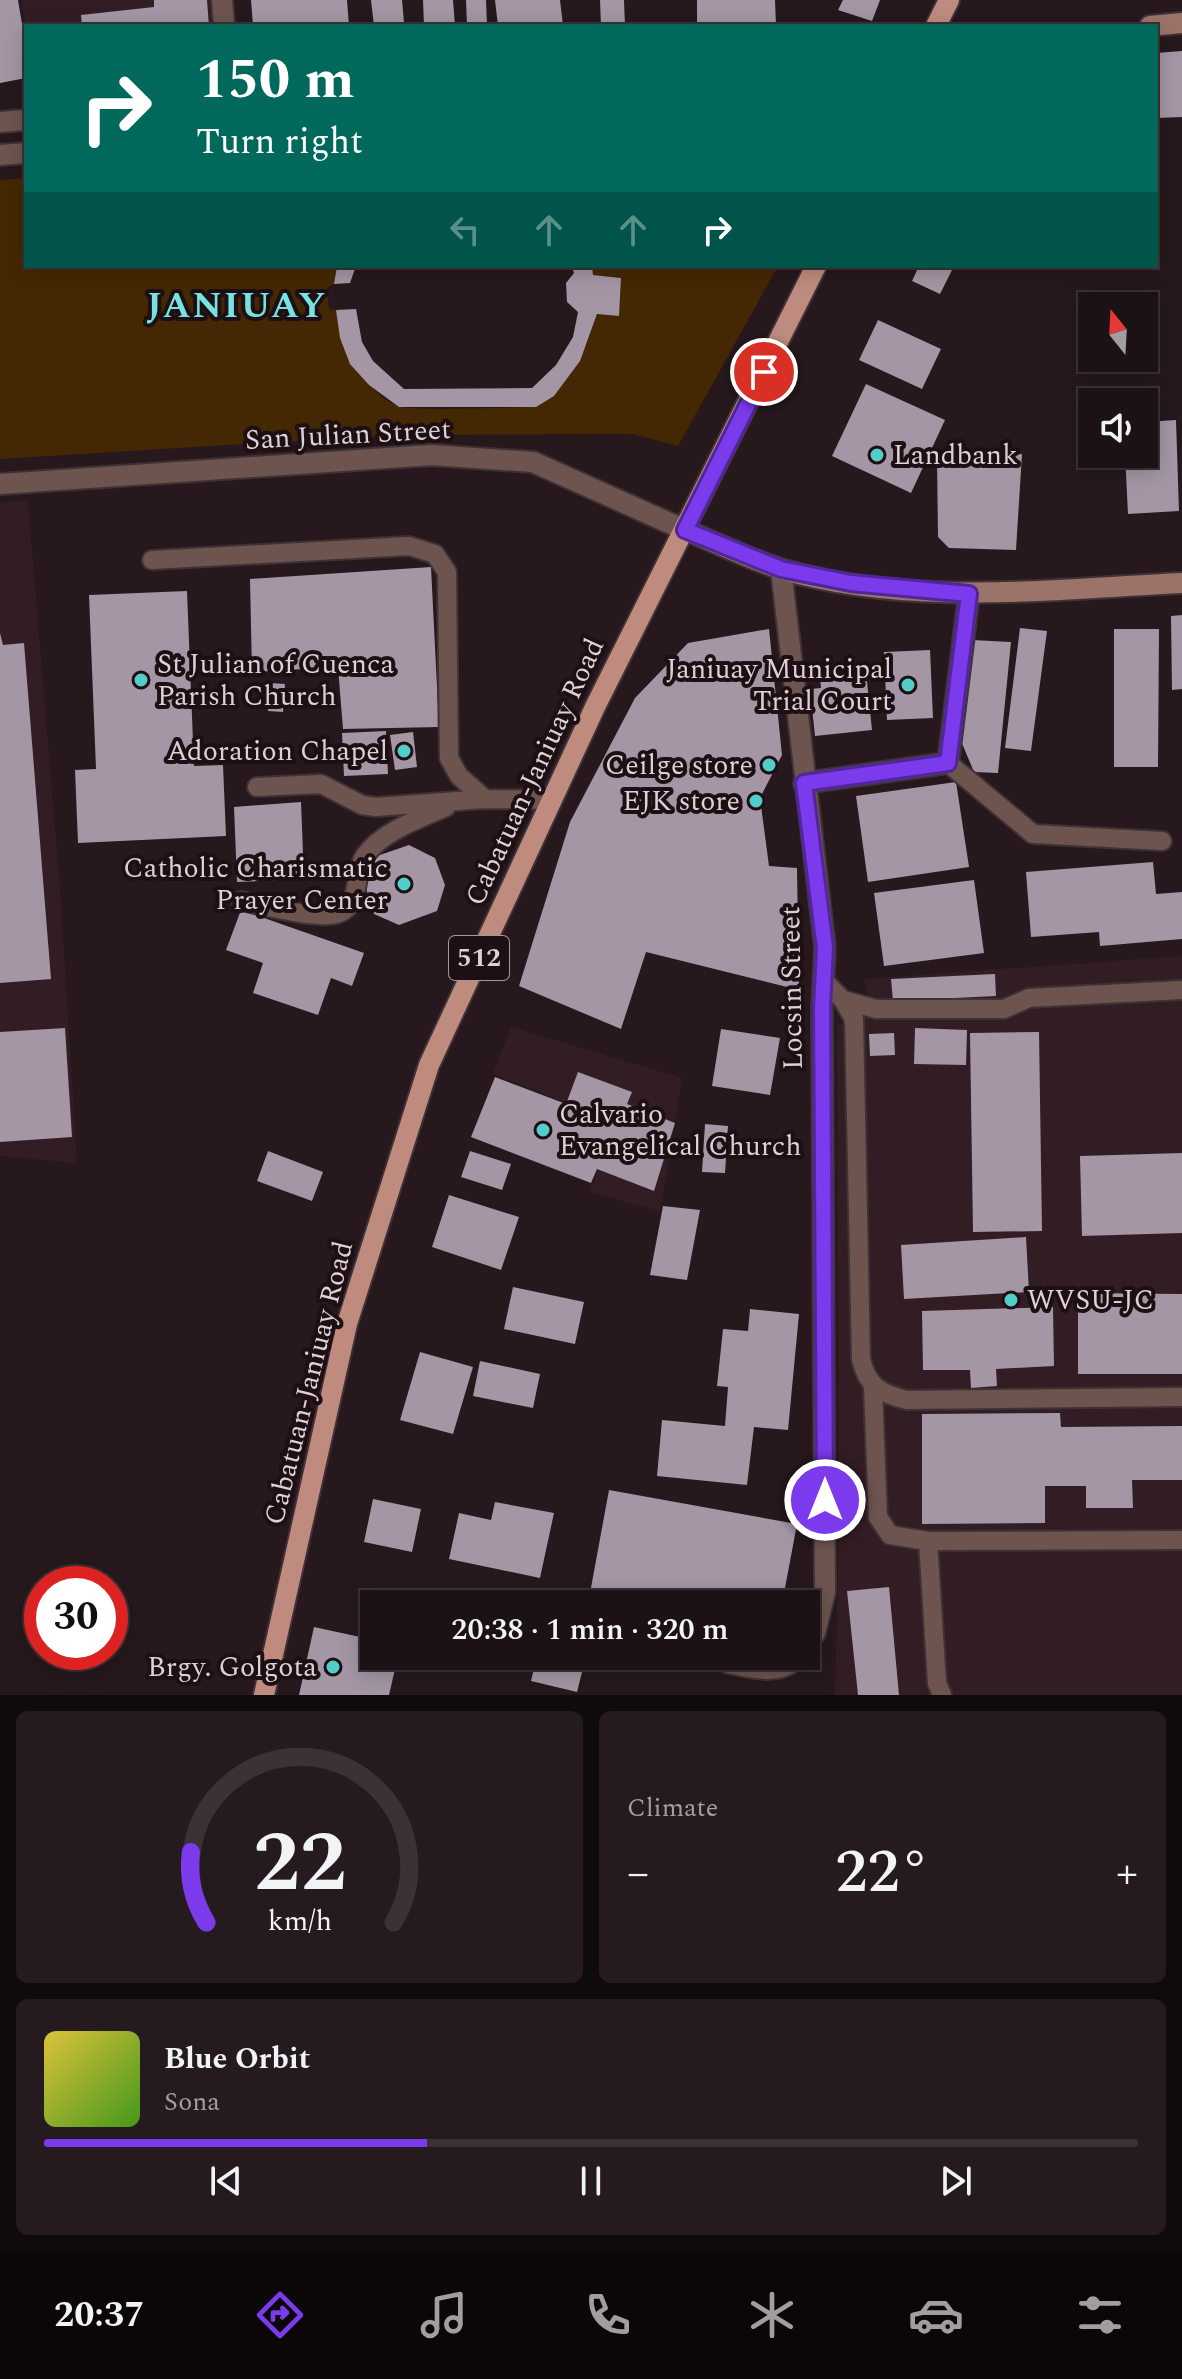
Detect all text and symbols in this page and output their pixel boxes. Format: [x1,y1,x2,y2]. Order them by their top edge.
text: 150 m [196,38,355,123]
icon: right [64,56,168,160]
text: Turn right [196,115,363,170]
icon: left [443,208,487,252]
icon: ahead [527,208,571,252]
icon: ahead [611,208,655,252]
icon: right [695,208,739,252]
district label: JANIUAY [147,279,327,334]
north arrow [1078,292,1158,372]
map controls [1078,292,1158,468]
pin [730,338,798,406]
icon: arrive [742,350,786,394]
button: sound [1078,388,1158,468]
street label: San Julian Street [244,408,452,462]
place label: Landbank [893,434,1018,477]
marker: Landbank [868,446,886,464]
street label: Cabatuan-Janiuay Road [454,631,616,913]
place label: St Julian of Cuenca Parish Church [157,643,394,718]
place label: Janiuay Municipal Trial Court [666,648,892,723]
marker: St Julian of Cuenca Parish Church [132,671,150,689]
marker: Janiuay Municipal Trial Court [899,676,917,694]
place label: Adoration Chapel [167,730,388,773]
marker: Adoration Chapel [395,742,413,760]
place label: Ceilge store [605,744,753,787]
marker: Ceilge store [760,756,778,774]
place label: EJK store [622,780,740,823]
marker: EJK store [747,792,765,810]
place label: Catholic Charismatic Prayer Center [123,847,388,922]
marker: Catholic Charismatic Prayer Center [395,875,413,893]
street label: Locsin Street [769,906,815,1070]
road number: 512 [449,936,509,980]
place label: Calvario Evangelical Church [559,1093,801,1168]
marker: Calvario Evangelical Church [534,1121,552,1139]
street label: Cabatuan-Janiuay Road [253,1237,365,1529]
place label: WVSU-JC [1027,1279,1154,1322]
marker: WVSU-JC [1002,1291,1020,1309]
position arrow [783,1458,867,1542]
speed limit sign: 30 [24,1566,128,1670]
text: 20:38 · 1 min · 320 m [451,1607,729,1653]
place label: Brgy. Golgota [147,1646,317,1689]
marker: Brgy. Golgota [324,1658,342,1676]
text: Climate [627,1788,718,1828]
text: 22 [253,1801,346,1928]
text: 22° [835,1827,930,1919]
text: − [627,1840,649,1907]
text: + [1116,1840,1138,1907]
text: km/h [267,1900,332,1943]
text: Blue Orbit [164,2036,310,2082]
text: Sona [164,2082,220,2122]
icon: previous [204,2159,248,2203]
icon: pause [569,2159,613,2203]
icon: next [934,2159,978,2203]
icon: directions [252,2287,308,2343]
icon: music [416,2287,472,2343]
icon: phone [580,2287,636,2343]
icon: climate [744,2287,800,2343]
icon: car [908,2287,964,2343]
icon: filters [1072,2287,1128,2343]
text: 20:37 [54,2288,144,2343]

